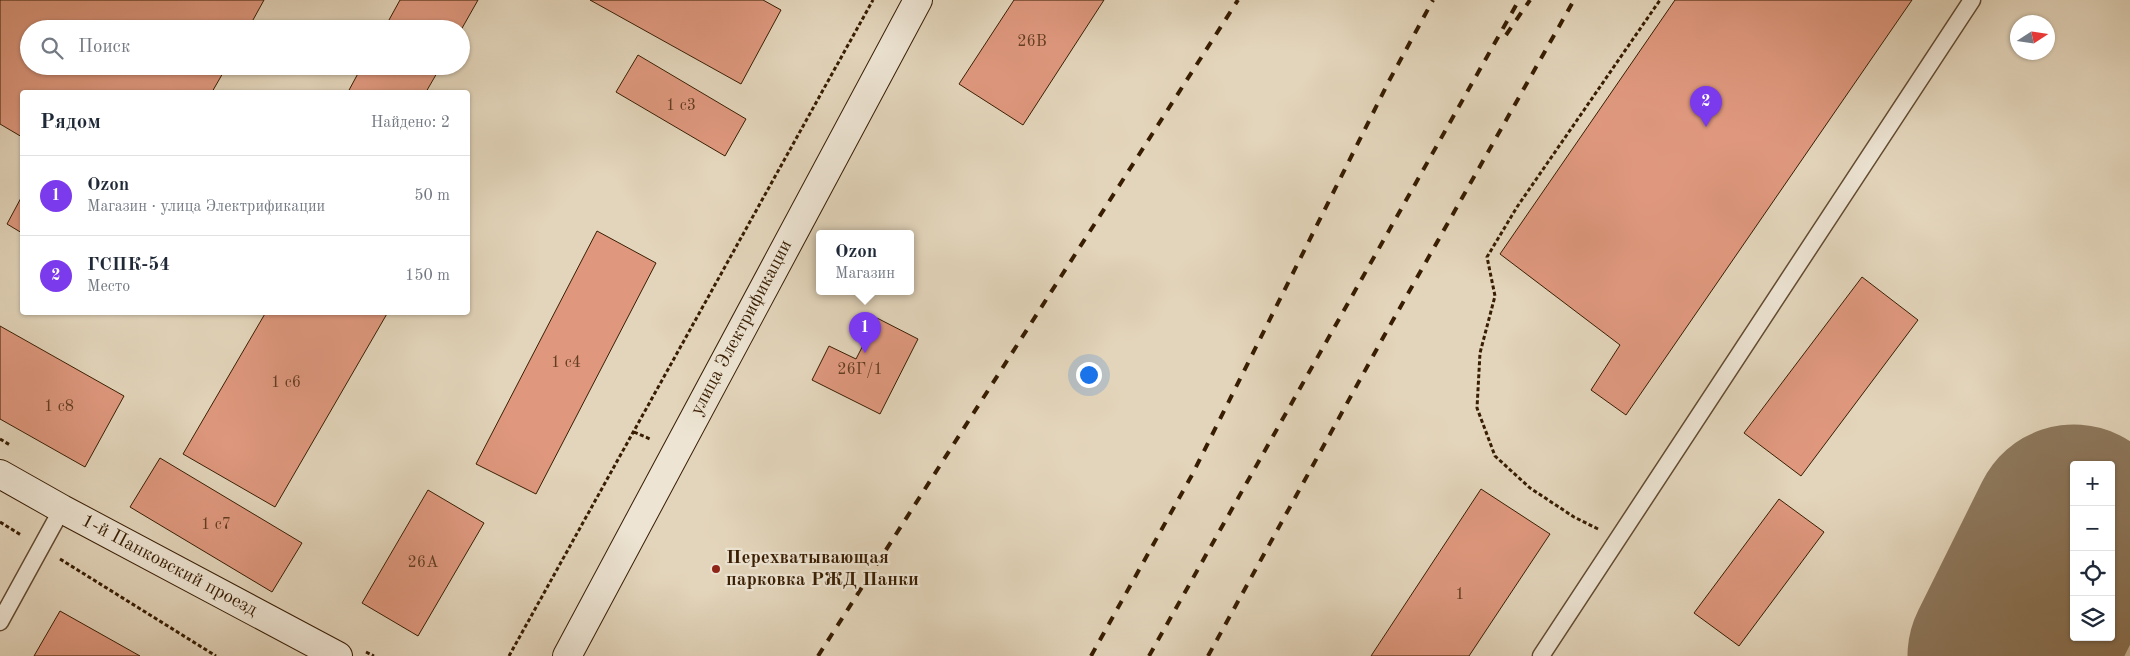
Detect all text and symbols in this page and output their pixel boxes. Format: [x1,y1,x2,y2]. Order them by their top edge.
north arrow [2010,15,2055,60]
search box [20,20,470,75]
icon: search [38,34,66,62]
house number: 26В [1017,34,1047,50]
text: Поиск [78,38,130,57]
pin: 2 [1690,86,1722,127]
house number: 1 с3 [666,98,696,114]
text: Рядом [40,112,101,133]
text: Найдено: 2 [371,115,450,131]
text: Ozon [87,176,129,195]
text: 1 [51,188,61,204]
text: 50 m [414,188,450,204]
text: Магазин · улица Электрификации [87,199,325,215]
popup [816,230,914,295]
street label: улица Электрификации [688,237,796,419]
text: Ozon [835,243,877,262]
text: ГСПК-54 [87,256,170,275]
text: Магазин [835,266,895,282]
text: 2 [51,268,61,284]
text: 150 m [405,268,450,284]
text: Место [87,279,130,295]
pin: 1 [849,312,881,353]
house number: 1 с4 [551,355,581,371]
house number: 26Г/1 [837,362,883,378]
your location [1076,362,1102,388]
house number: 1 с6 [271,375,301,391]
house number: 1 с8 [44,399,74,415]
map controls [2070,461,2115,641]
button: + [2070,461,2115,506]
button: − [2070,506,2115,551]
street label: 1-й Панковский проезд [78,512,261,621]
house number: 1 с7 [201,517,231,533]
place label: Перехватывающая парковка РЖД Панки [726,549,919,590]
button: locate [2070,551,2115,596]
house number: 26А [408,555,438,571]
marker: Перехватывающая парковка РЖД Панки [710,563,722,575]
house number: 1 [1455,587,1465,603]
button: layers [2070,596,2115,641]

